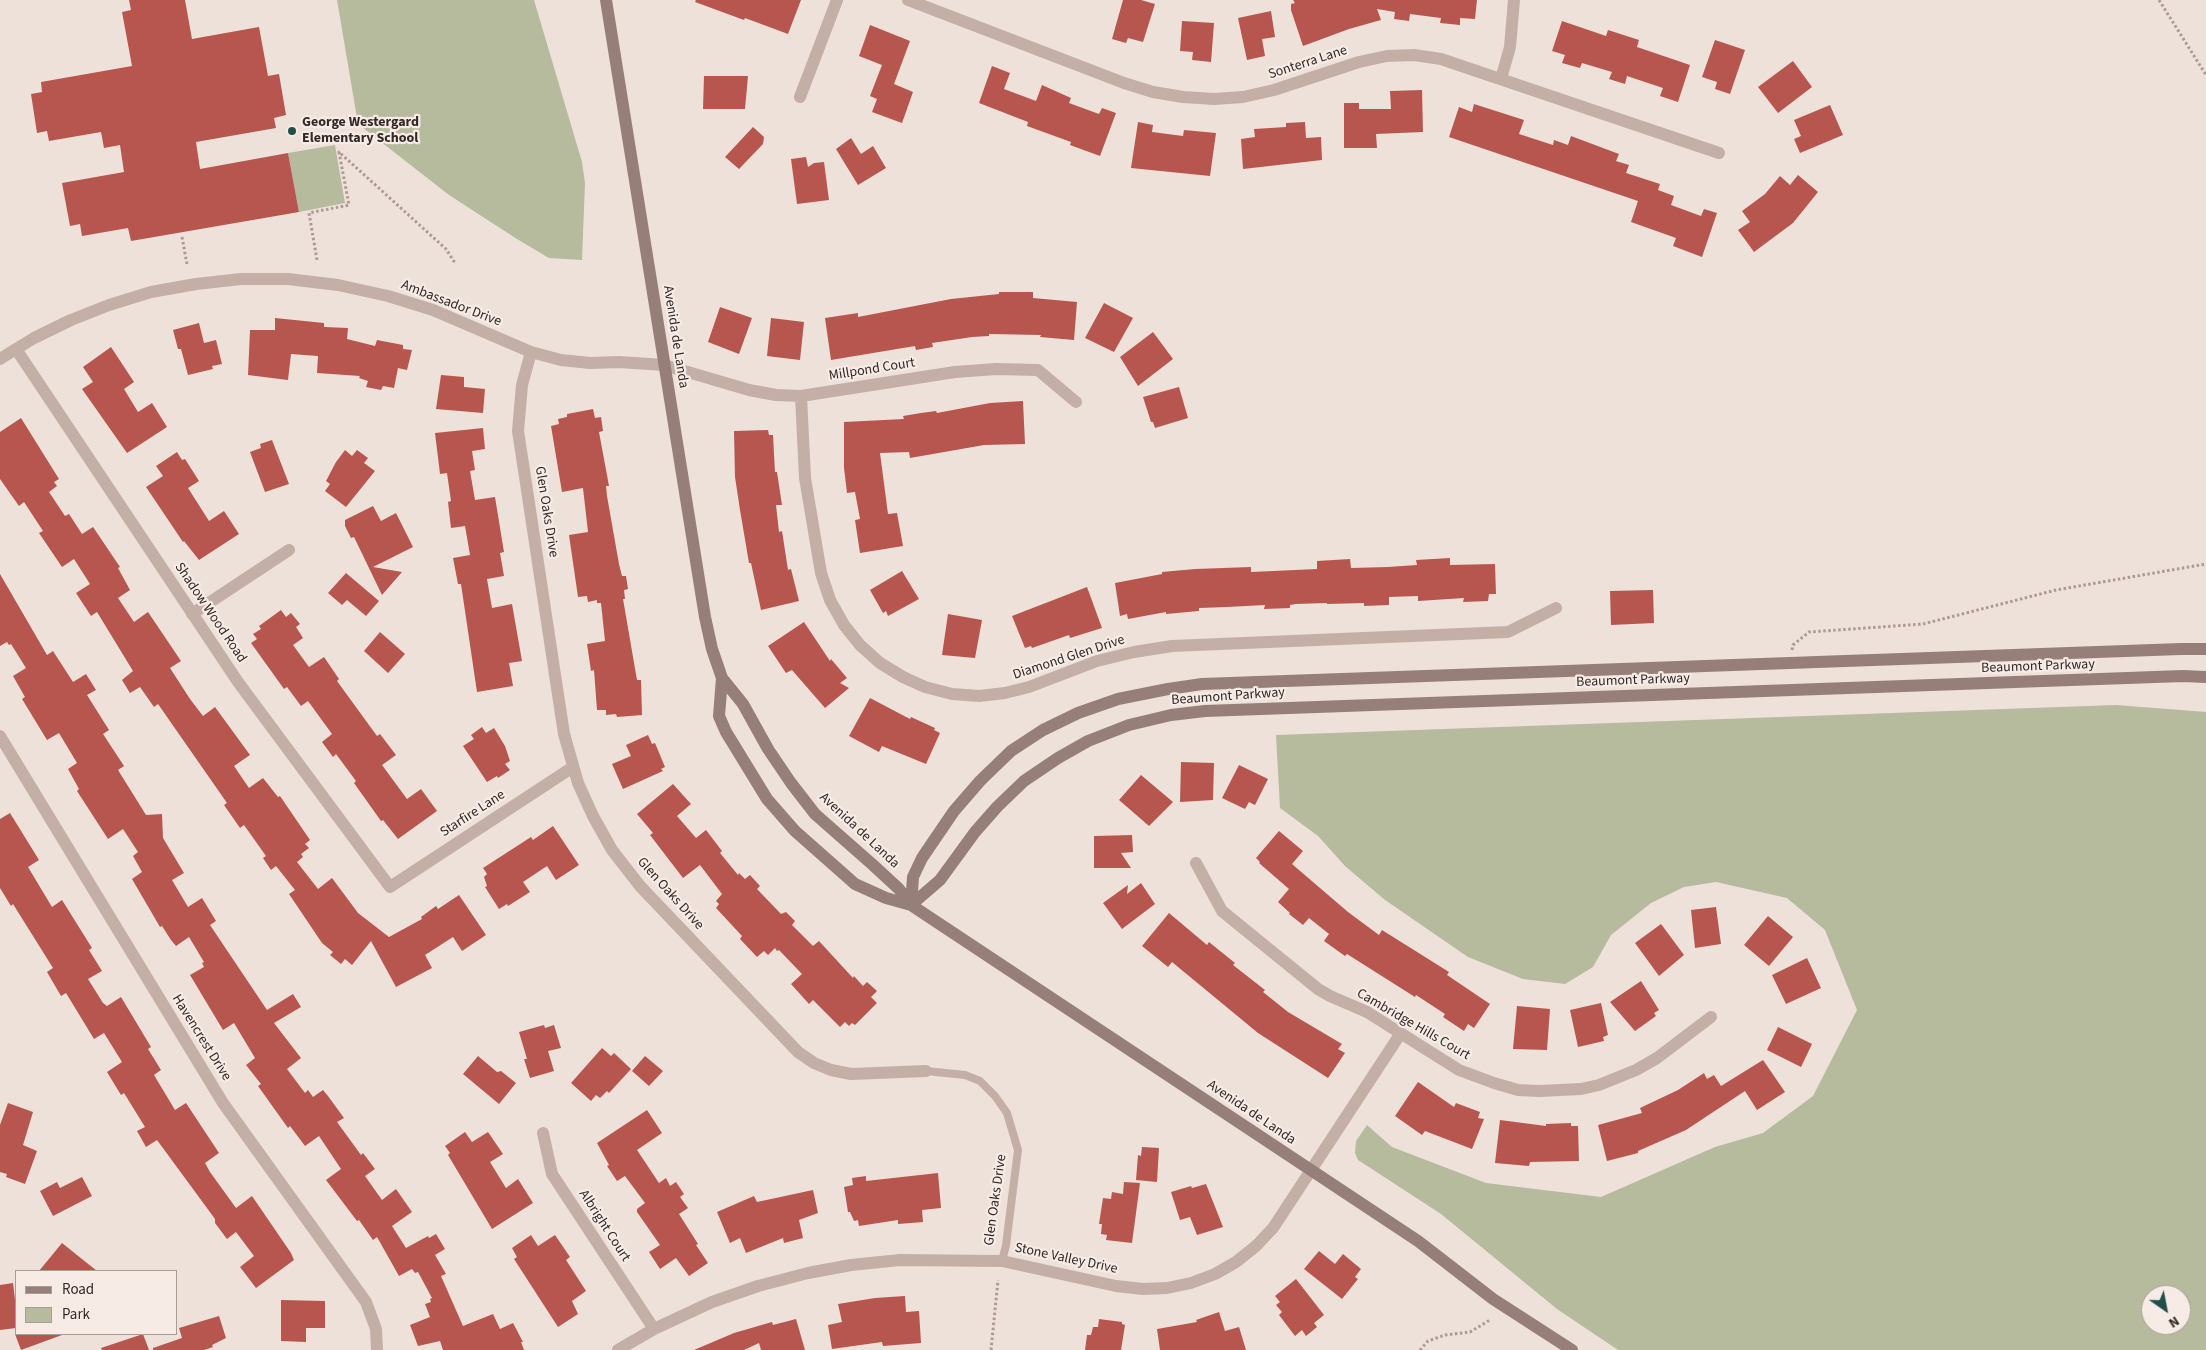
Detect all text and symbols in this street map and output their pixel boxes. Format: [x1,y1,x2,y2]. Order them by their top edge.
street label: Sonterra Lane [1266,42,1350,84]
place label: George Westergard Elementary School [302,115,419,148]
marker: George Westergard Elementary School [286,125,298,137]
street label: Ambassador Drive [399,277,503,331]
street label: Avenida de Landa [659,285,691,389]
street label: Millpond Court [828,355,916,385]
street label: Glen Oaks Drive [531,465,561,559]
street label: Shadow Wood Road [170,560,250,666]
street label: Diamond Glen Drive [1011,632,1127,684]
street label: Beaumont Parkway [1981,657,2095,677]
street label: Beaumont Parkway [1576,671,1690,691]
street label: Beaumont Parkway [1171,685,1285,709]
street label: Starfire Lane [437,787,509,841]
street label: Avenida de Landa [815,790,903,872]
street label: Glen Oaks Drive [633,854,707,934]
street label: Cambridge Hills Court [1353,986,1473,1064]
street label: Havencrest Drive [168,992,234,1084]
street label: Avenida de Landa [1203,1077,1299,1149]
street label: Glen Oaks Drive [981,1153,1011,1247]
street label: Albright Court [575,1187,633,1265]
street label: Stone Valley Drive [1013,1240,1119,1278]
legend [15,1270,178,1335]
text: Road [62,1279,94,1300]
north arrow [2141,1285,2191,1335]
text: Park [62,1304,90,1325]
text: N [2164,1311,2183,1333]

